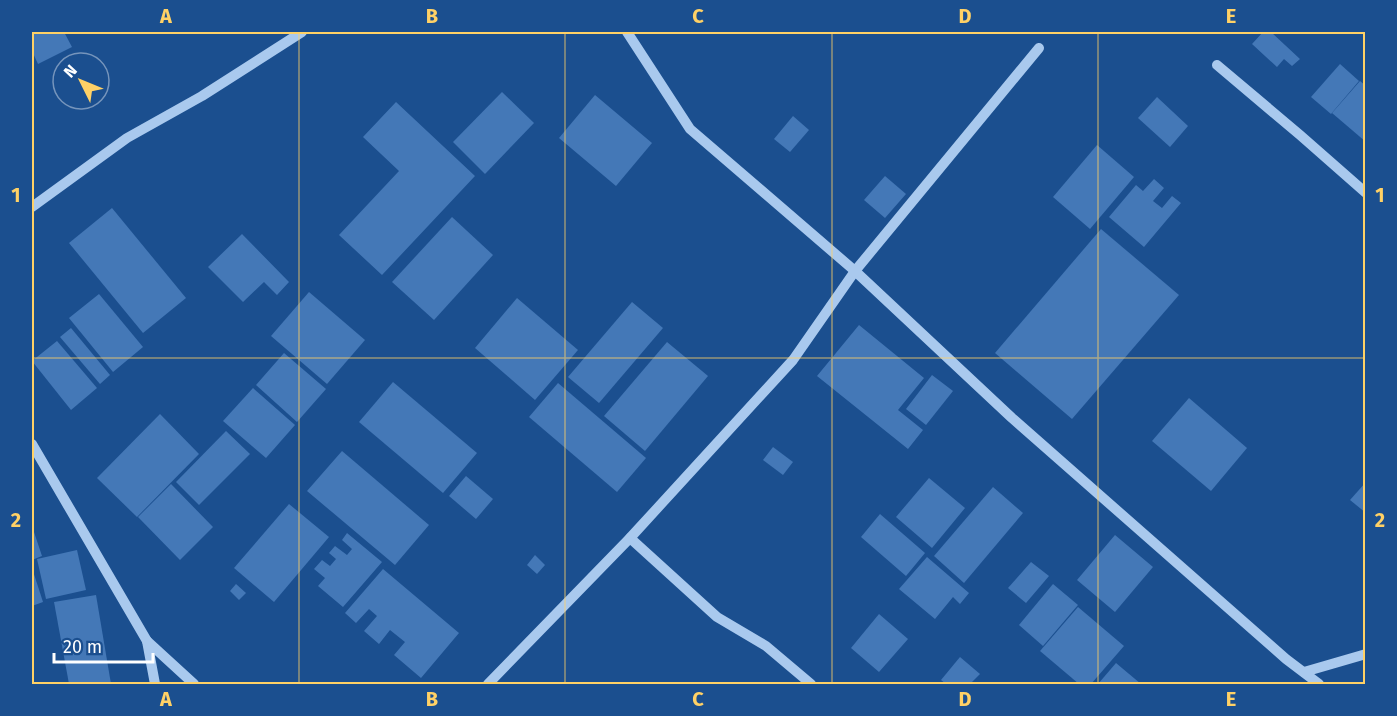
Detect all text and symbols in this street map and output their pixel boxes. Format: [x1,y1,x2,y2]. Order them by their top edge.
text: A [159,4,173,28]
text: B [426,4,438,28]
text: C [692,4,704,28]
text: D [958,4,972,28]
text: E [1226,4,1236,28]
north arrow [51,51,111,111]
text: N [60,61,81,81]
text: 1 [11,183,21,207]
text: 1 [1375,183,1385,207]
text: 2 [11,508,21,532]
text: 2 [1375,508,1385,532]
scale bar [54,626,153,664]
text: 20 m [63,636,102,658]
text: A [159,687,173,711]
text: B [426,687,438,711]
text: C [692,687,704,711]
text: D [958,687,972,711]
text: E [1226,687,1236,711]

